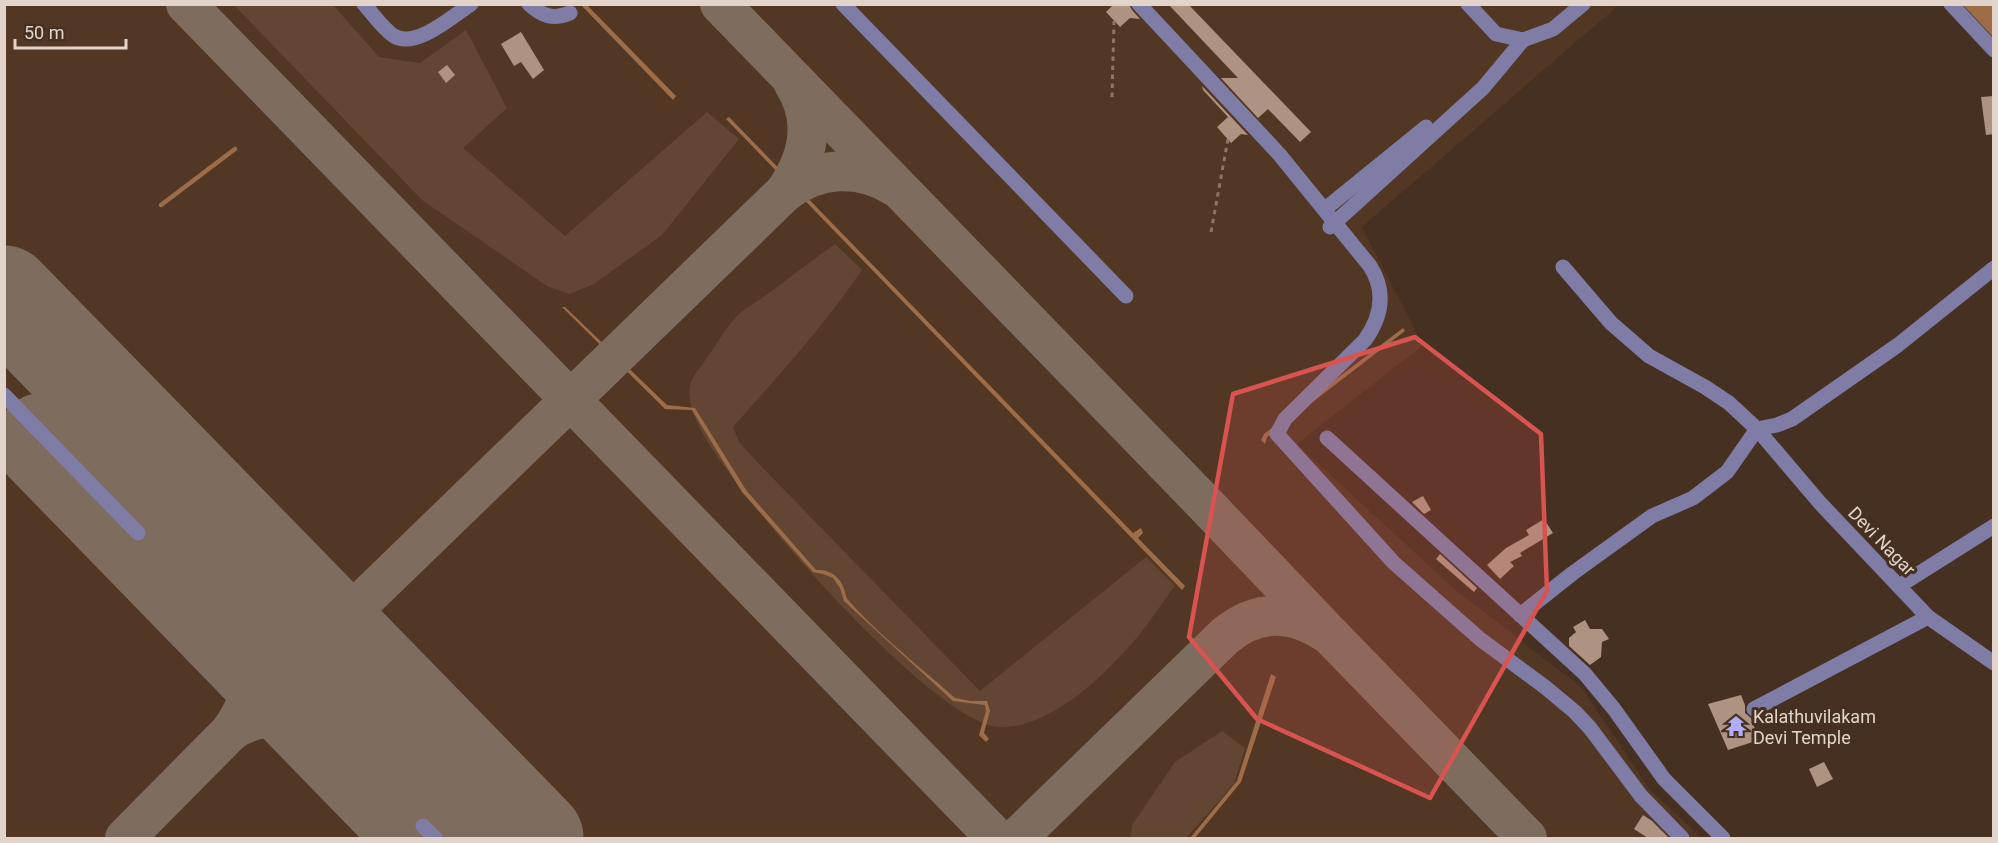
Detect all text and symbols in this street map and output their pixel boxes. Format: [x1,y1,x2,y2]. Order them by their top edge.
scale bar [15,12,126,50]
text: 50 m [24,22,64,43]
street label: Devi Nagar [1844,502,1920,580]
place label: Kalathuvilakam Devi Temple [1753,706,1876,748]
temple icon: Kalathuvilakam Devi Temple [1724,714,1748,738]

